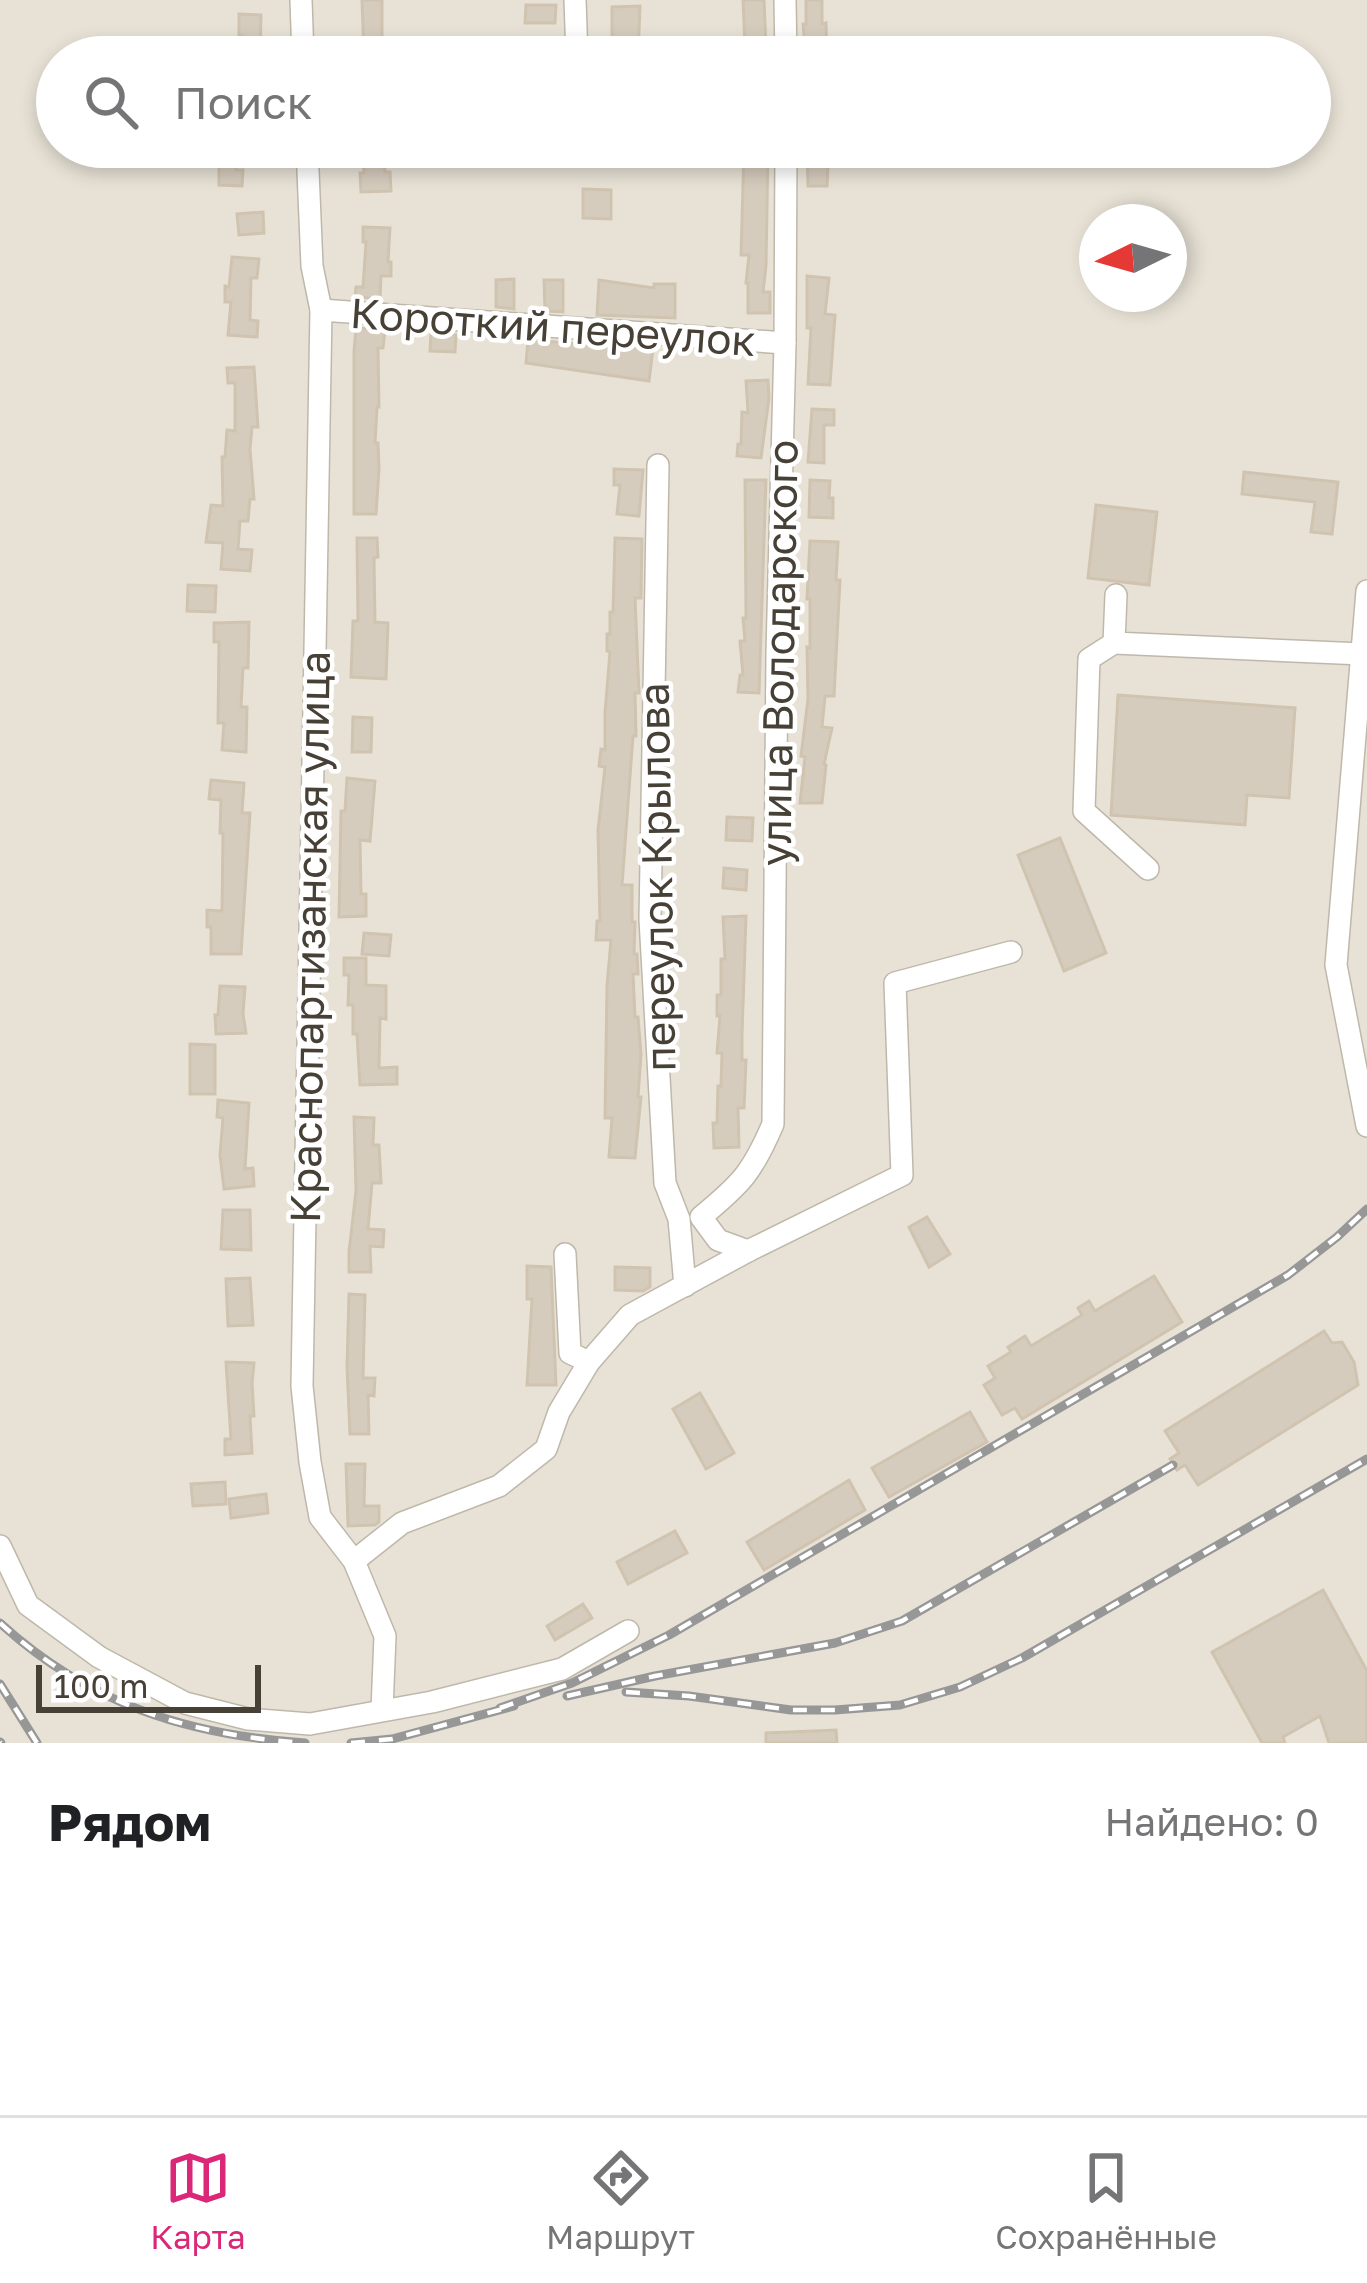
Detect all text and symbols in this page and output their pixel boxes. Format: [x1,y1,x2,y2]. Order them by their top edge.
search box [36,36,1331,168]
icon: search [78,69,144,135]
text: Поиск [174,75,313,129]
north arrow [1079,204,1187,312]
street label: Короткий переулок [349,287,757,365]
street label: улица Володарского [749,439,807,867]
street label: Краснопартизанская улица [279,650,339,1224]
street label: переулок Крылова [628,682,684,1072]
scale bar [36,1659,261,1712]
text: 100 m [54,1666,148,1705]
text: Рядом [48,1791,211,1852]
text: Найдено: 0 [1104,1798,1319,1845]
tab: Карта [150,2145,246,2256]
tab: Маршрут [546,2145,695,2256]
tab: Сохранённые [995,2145,1217,2256]

